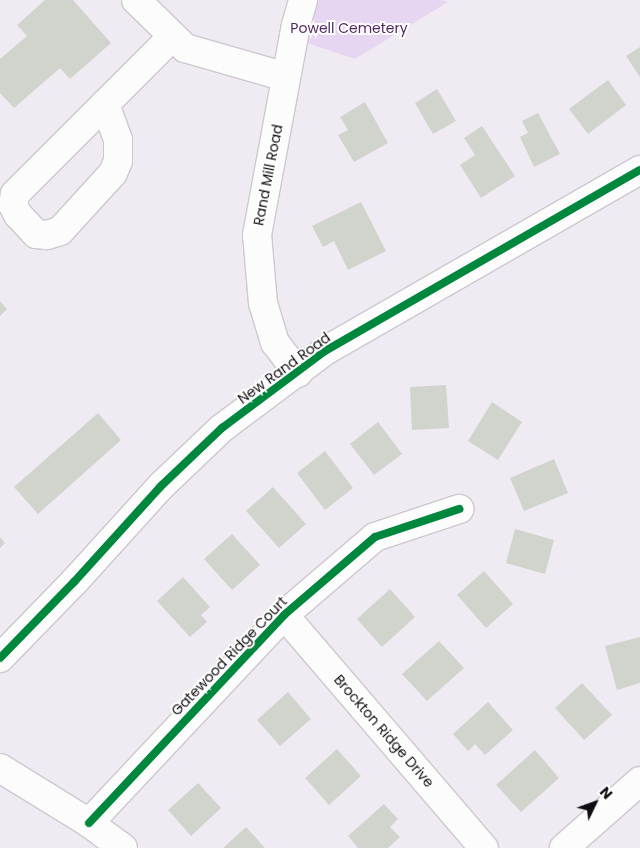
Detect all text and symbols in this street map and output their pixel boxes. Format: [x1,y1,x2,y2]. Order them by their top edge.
park label: Powell Cemetery [290,20,408,36]
street label: Rand Mill Road [250,123,286,227]
street label: New Rand Road [234,329,334,407]
street label: Gatewood Ridge Court [168,593,290,719]
street label: Brockton Ridge Drive [331,671,437,791]
north arrow [570,778,620,828]
text: N [595,782,617,804]

